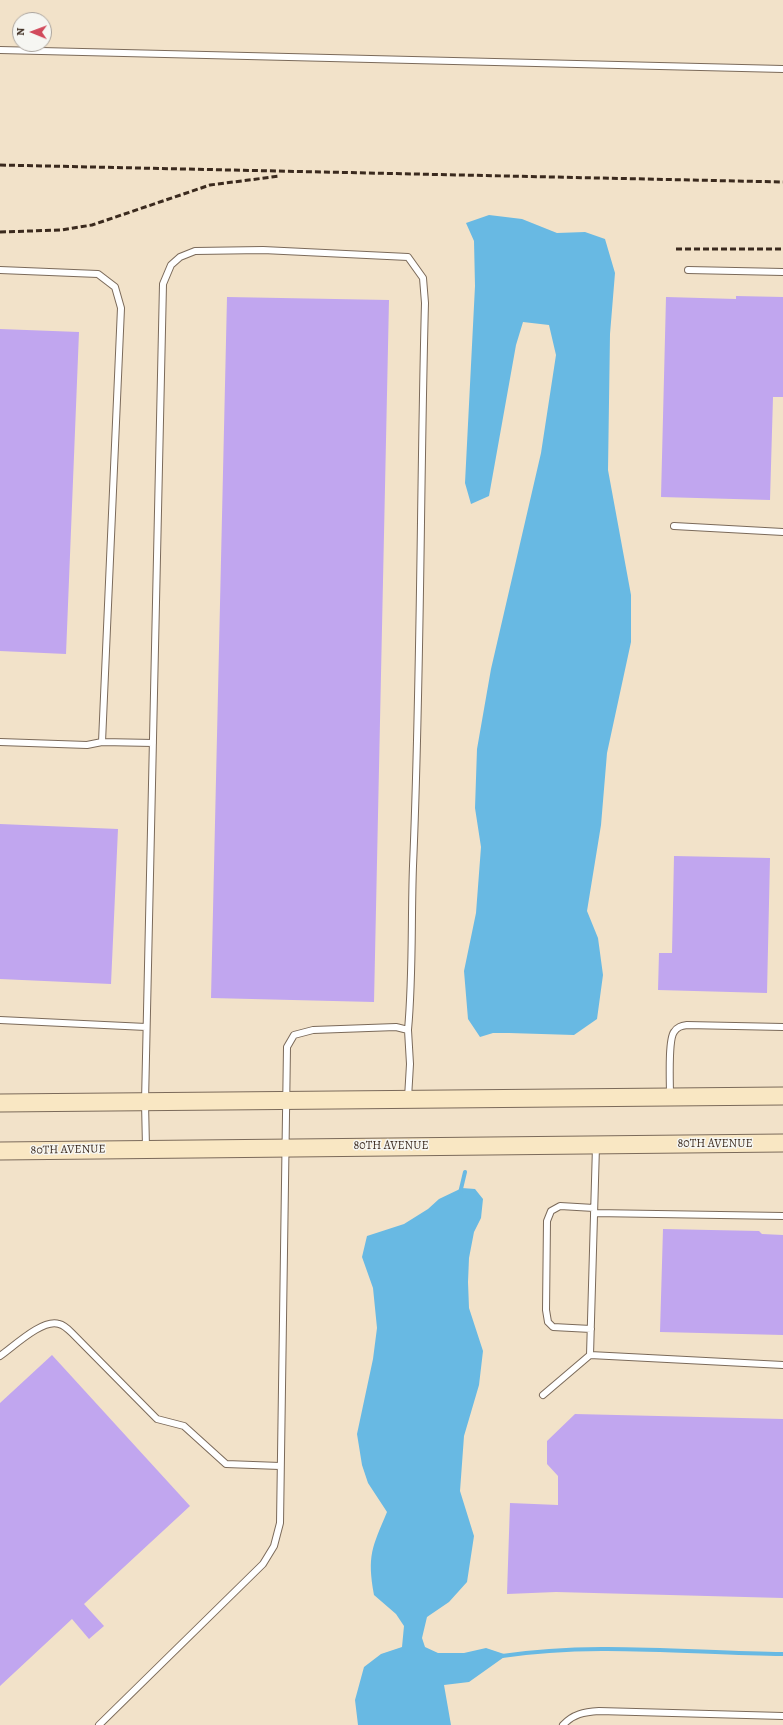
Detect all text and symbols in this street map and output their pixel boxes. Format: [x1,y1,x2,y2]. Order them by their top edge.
north arrow [12,12,52,52]
text: N [13,28,28,36]
street label: 80TH AVENUE [678,1137,752,1151]
street label: 80TH AVENUE [354,1139,428,1153]
street label: 80TH AVENUE [30,1142,106,1158]

